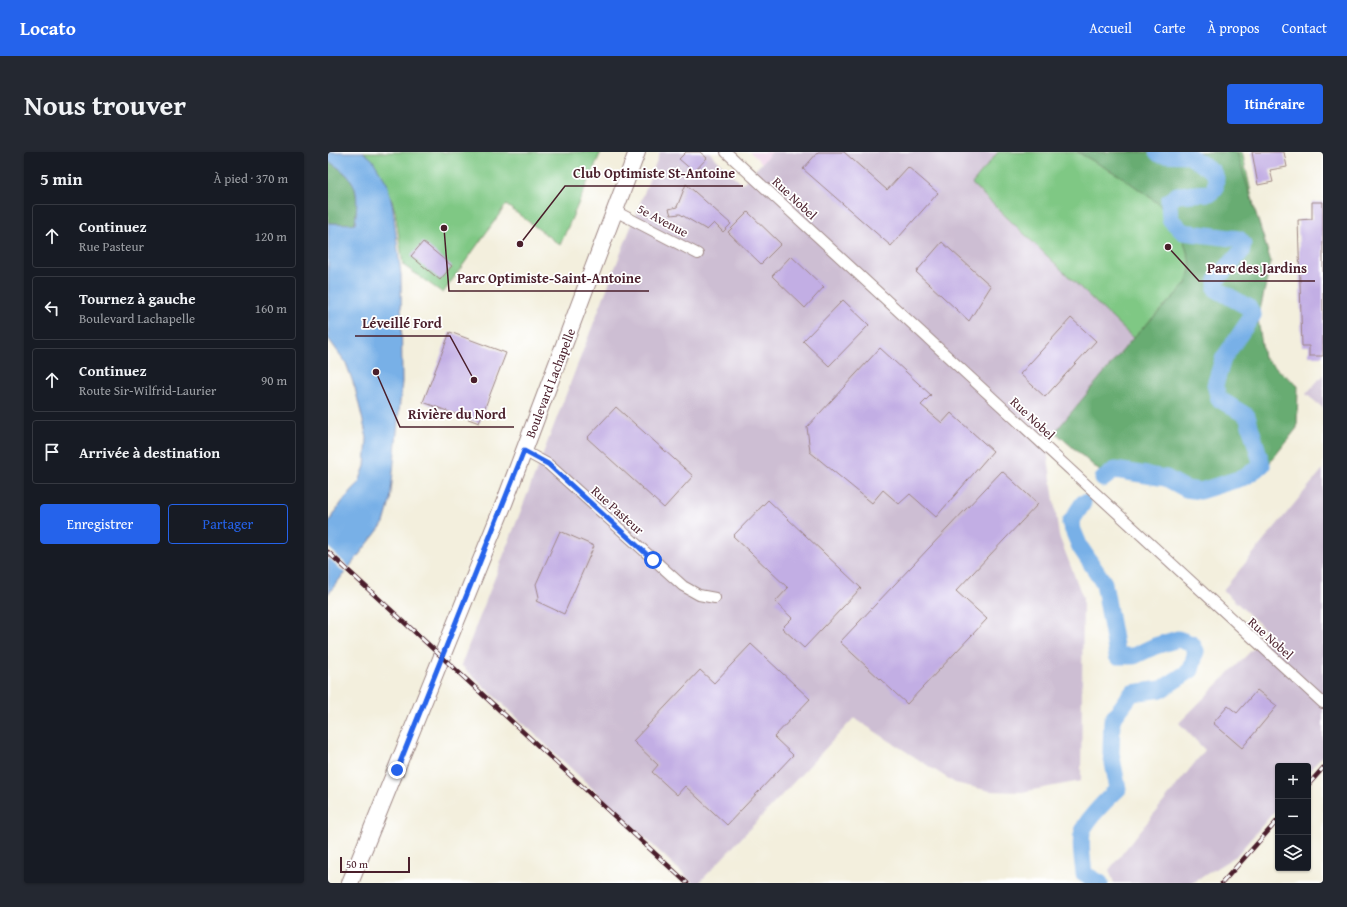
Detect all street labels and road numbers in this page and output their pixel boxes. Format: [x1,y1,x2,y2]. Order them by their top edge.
street label: Rue Nobel [768,173,822,224]
street label: 5e Avenue [634,199,692,242]
street label: Boulevard Lachapelle [521,326,580,441]
street label: Rue Nobel [1006,393,1060,444]
street label: Rue Pasteur [587,482,649,540]
street label: Rue Nobel [1244,613,1298,664]

